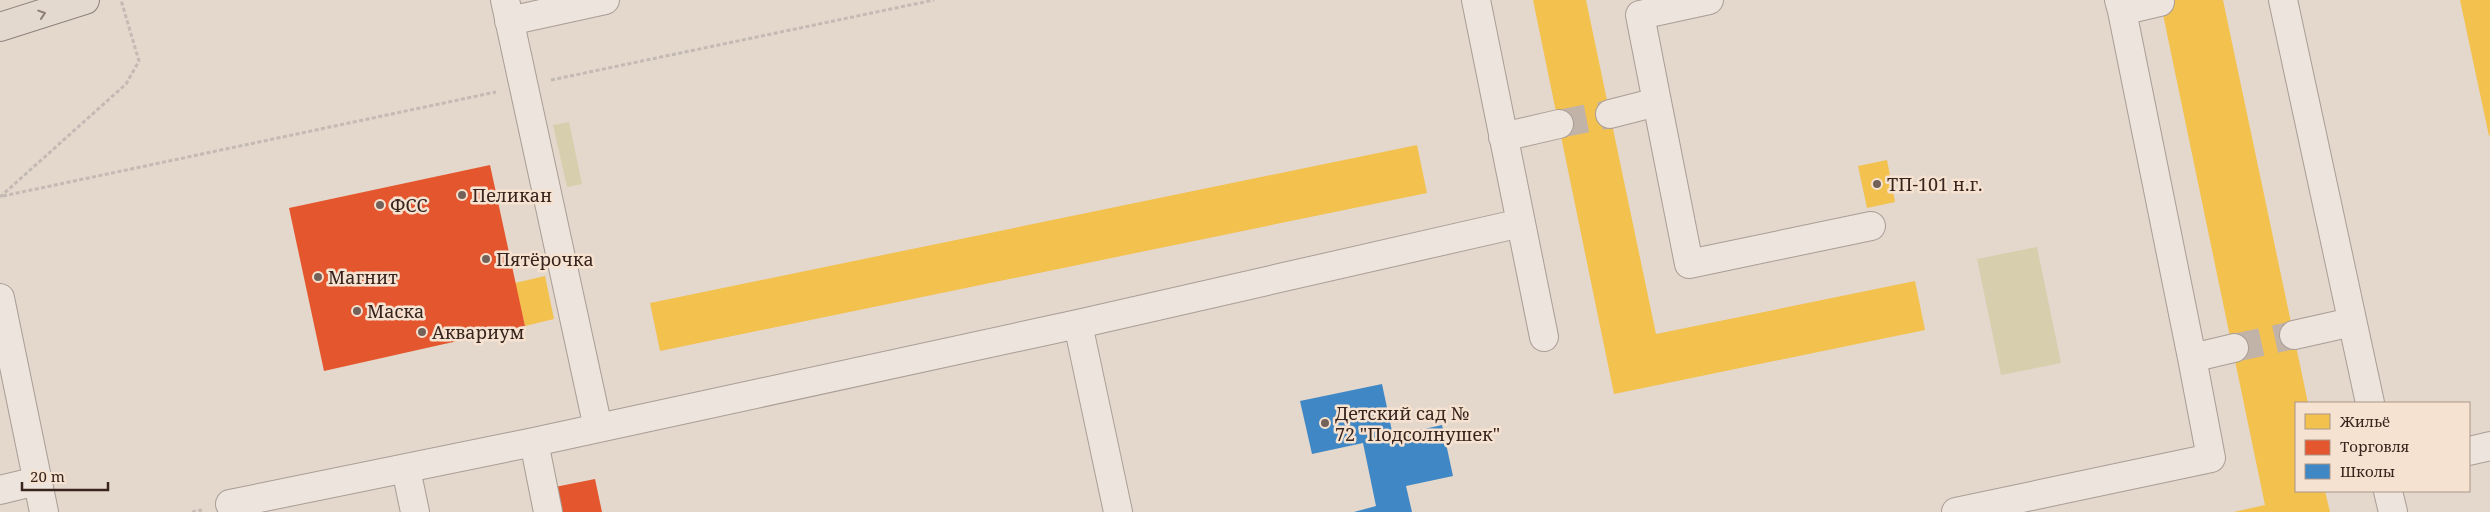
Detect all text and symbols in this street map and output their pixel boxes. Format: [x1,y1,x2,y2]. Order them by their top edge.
one-way arrow [38,9,46,19]
place label: ТП-101 н.г. [1887,172,1982,196]
marker: ТП-101 н.г. [1871,178,1883,190]
place label: Пеликан [472,183,552,207]
marker: Пеликан [456,189,468,201]
place label: ФСС [390,193,428,217]
marker: ФСС [374,199,386,211]
place label: Пятёрочка [496,247,594,271]
marker: Пятёрочка [480,253,492,265]
place label: Магнит [328,265,398,289]
marker: Магнит [312,271,324,283]
place label: Маска [367,299,424,323]
marker: Маска [351,305,363,317]
place label: Аквариум [432,320,524,344]
marker: Аквариум [416,326,428,338]
place label: Детский сад № 72 "Подсолнушек" [1335,401,1500,446]
legend [2295,402,2470,492]
text: Жильё [2339,411,2390,431]
marker: Детский сад № 72 "Подсолнушек" [1319,417,1331,429]
text: Торговля [2340,436,2409,456]
scale bar [22,460,109,492]
text: Школы [2340,461,2395,481]
text: 20 m [30,466,65,486]

